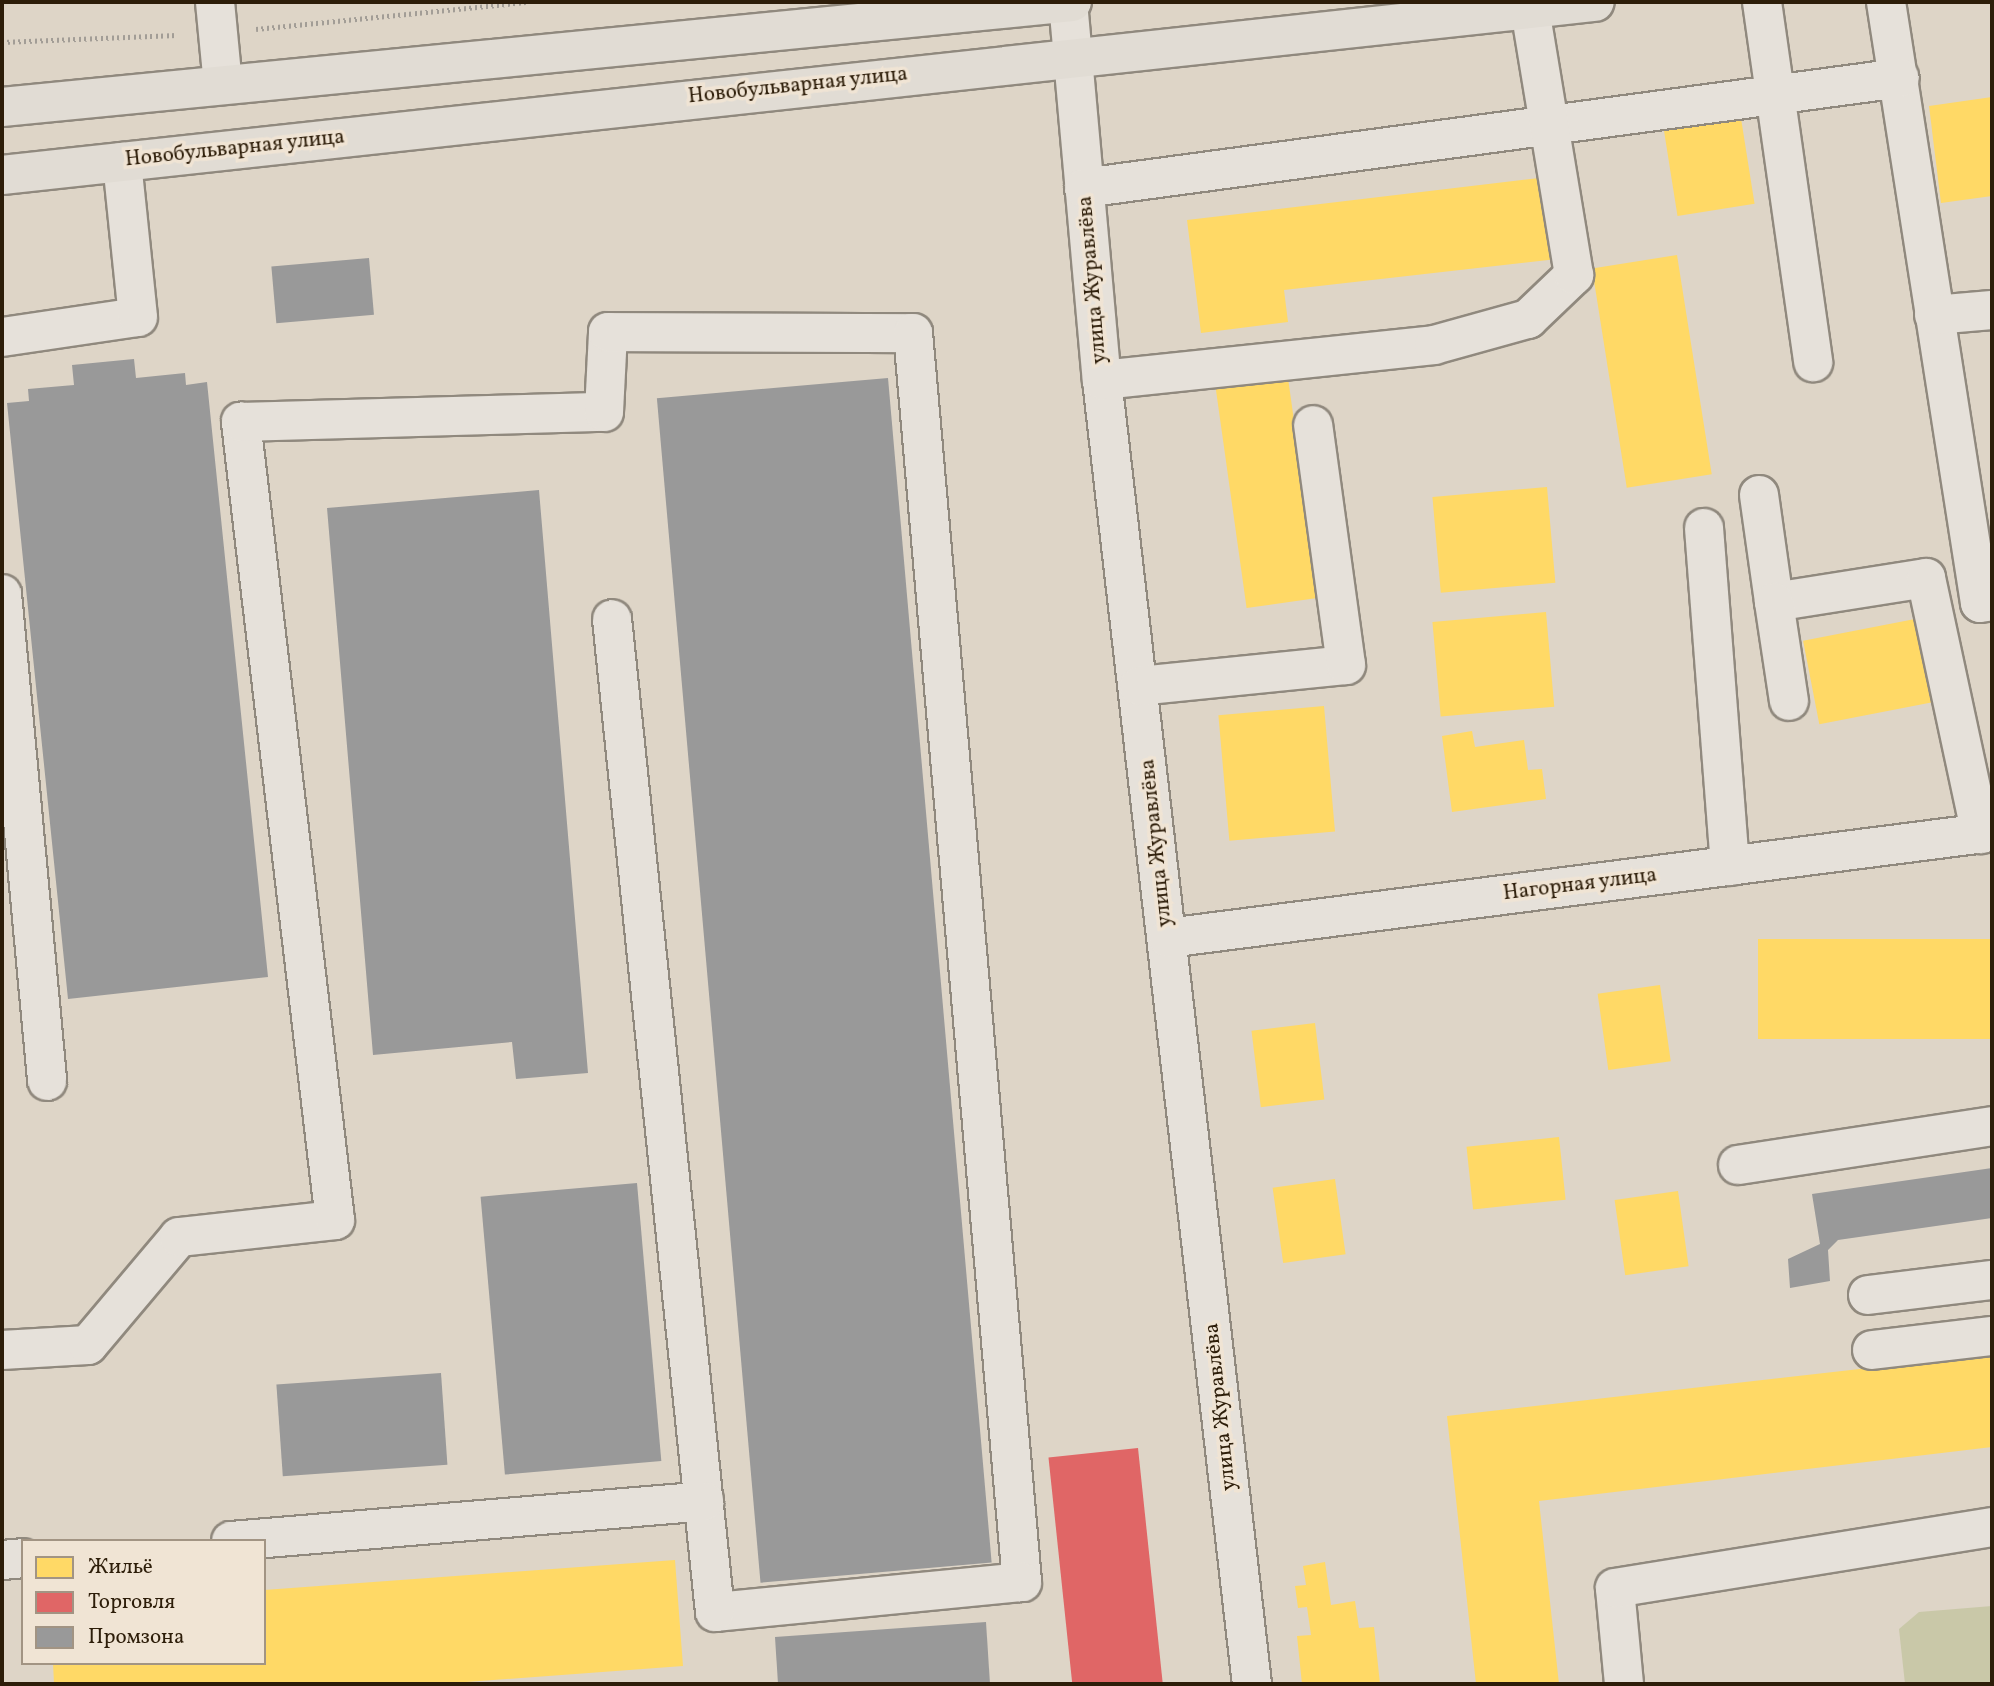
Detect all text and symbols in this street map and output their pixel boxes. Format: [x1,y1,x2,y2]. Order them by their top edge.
street label: Новобульварная улица [687,62,909,110]
street label: Новобульварная улица [124,125,346,173]
street label: улица Журавлёва [1073,195,1113,365]
street label: улица Журавлёва [1136,758,1178,928]
street label: Нагорная улица [1501,863,1659,907]
street label: улица Журавлёва [1200,1322,1242,1492]
legend [21,1539,266,1665]
text: Жильё [88,1553,153,1582]
text: Торговля [88,1588,175,1617]
text: Промзона [88,1623,184,1652]

